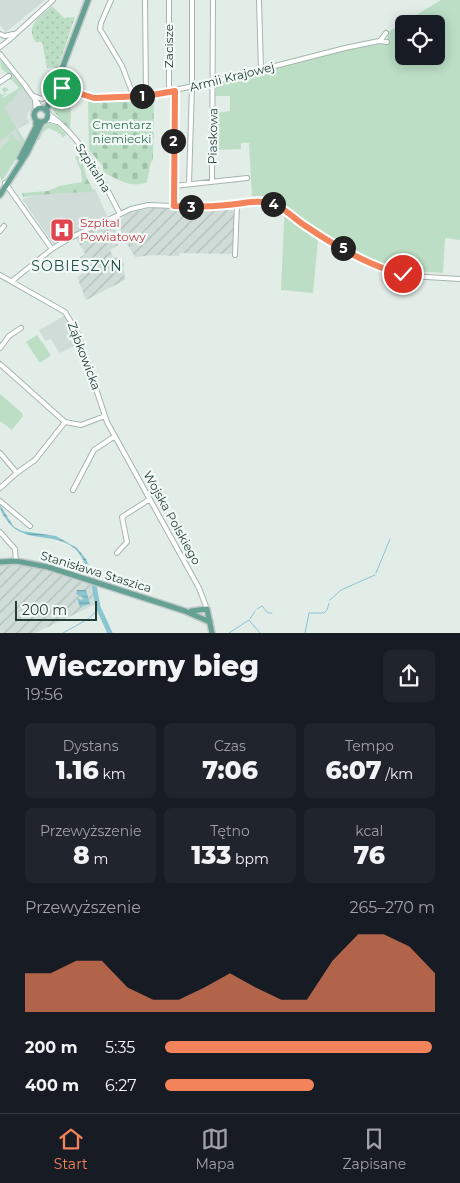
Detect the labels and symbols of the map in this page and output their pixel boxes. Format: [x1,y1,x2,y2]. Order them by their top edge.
street label: Zacisze [161,24,176,68]
street label: Armii Krajowej [188,59,276,94]
pin [41,67,83,109]
pin: 1 [130,84,154,108]
street label: Piaskowa [205,108,220,164]
park label: Cmentarz niemiecki [92,117,152,146]
pin: 2 [160,128,186,154]
street label: Szpitalna [73,140,114,195]
pin: 4 [260,192,286,216]
pin: 3 [178,194,204,220]
place label: Szpital Powiatowy [80,215,146,244]
hospital icon: Szpital Powiatowy [49,217,75,243]
pin: 5 [330,236,356,260]
pin [382,253,424,295]
district label: SOBIESZYN [31,257,123,275]
street label: Ząbkowicka [65,320,104,392]
street label: Wojska Polskiego [140,468,204,567]
street label: Stanisława Staszica [39,547,153,596]
scale bar [15,598,98,621]

